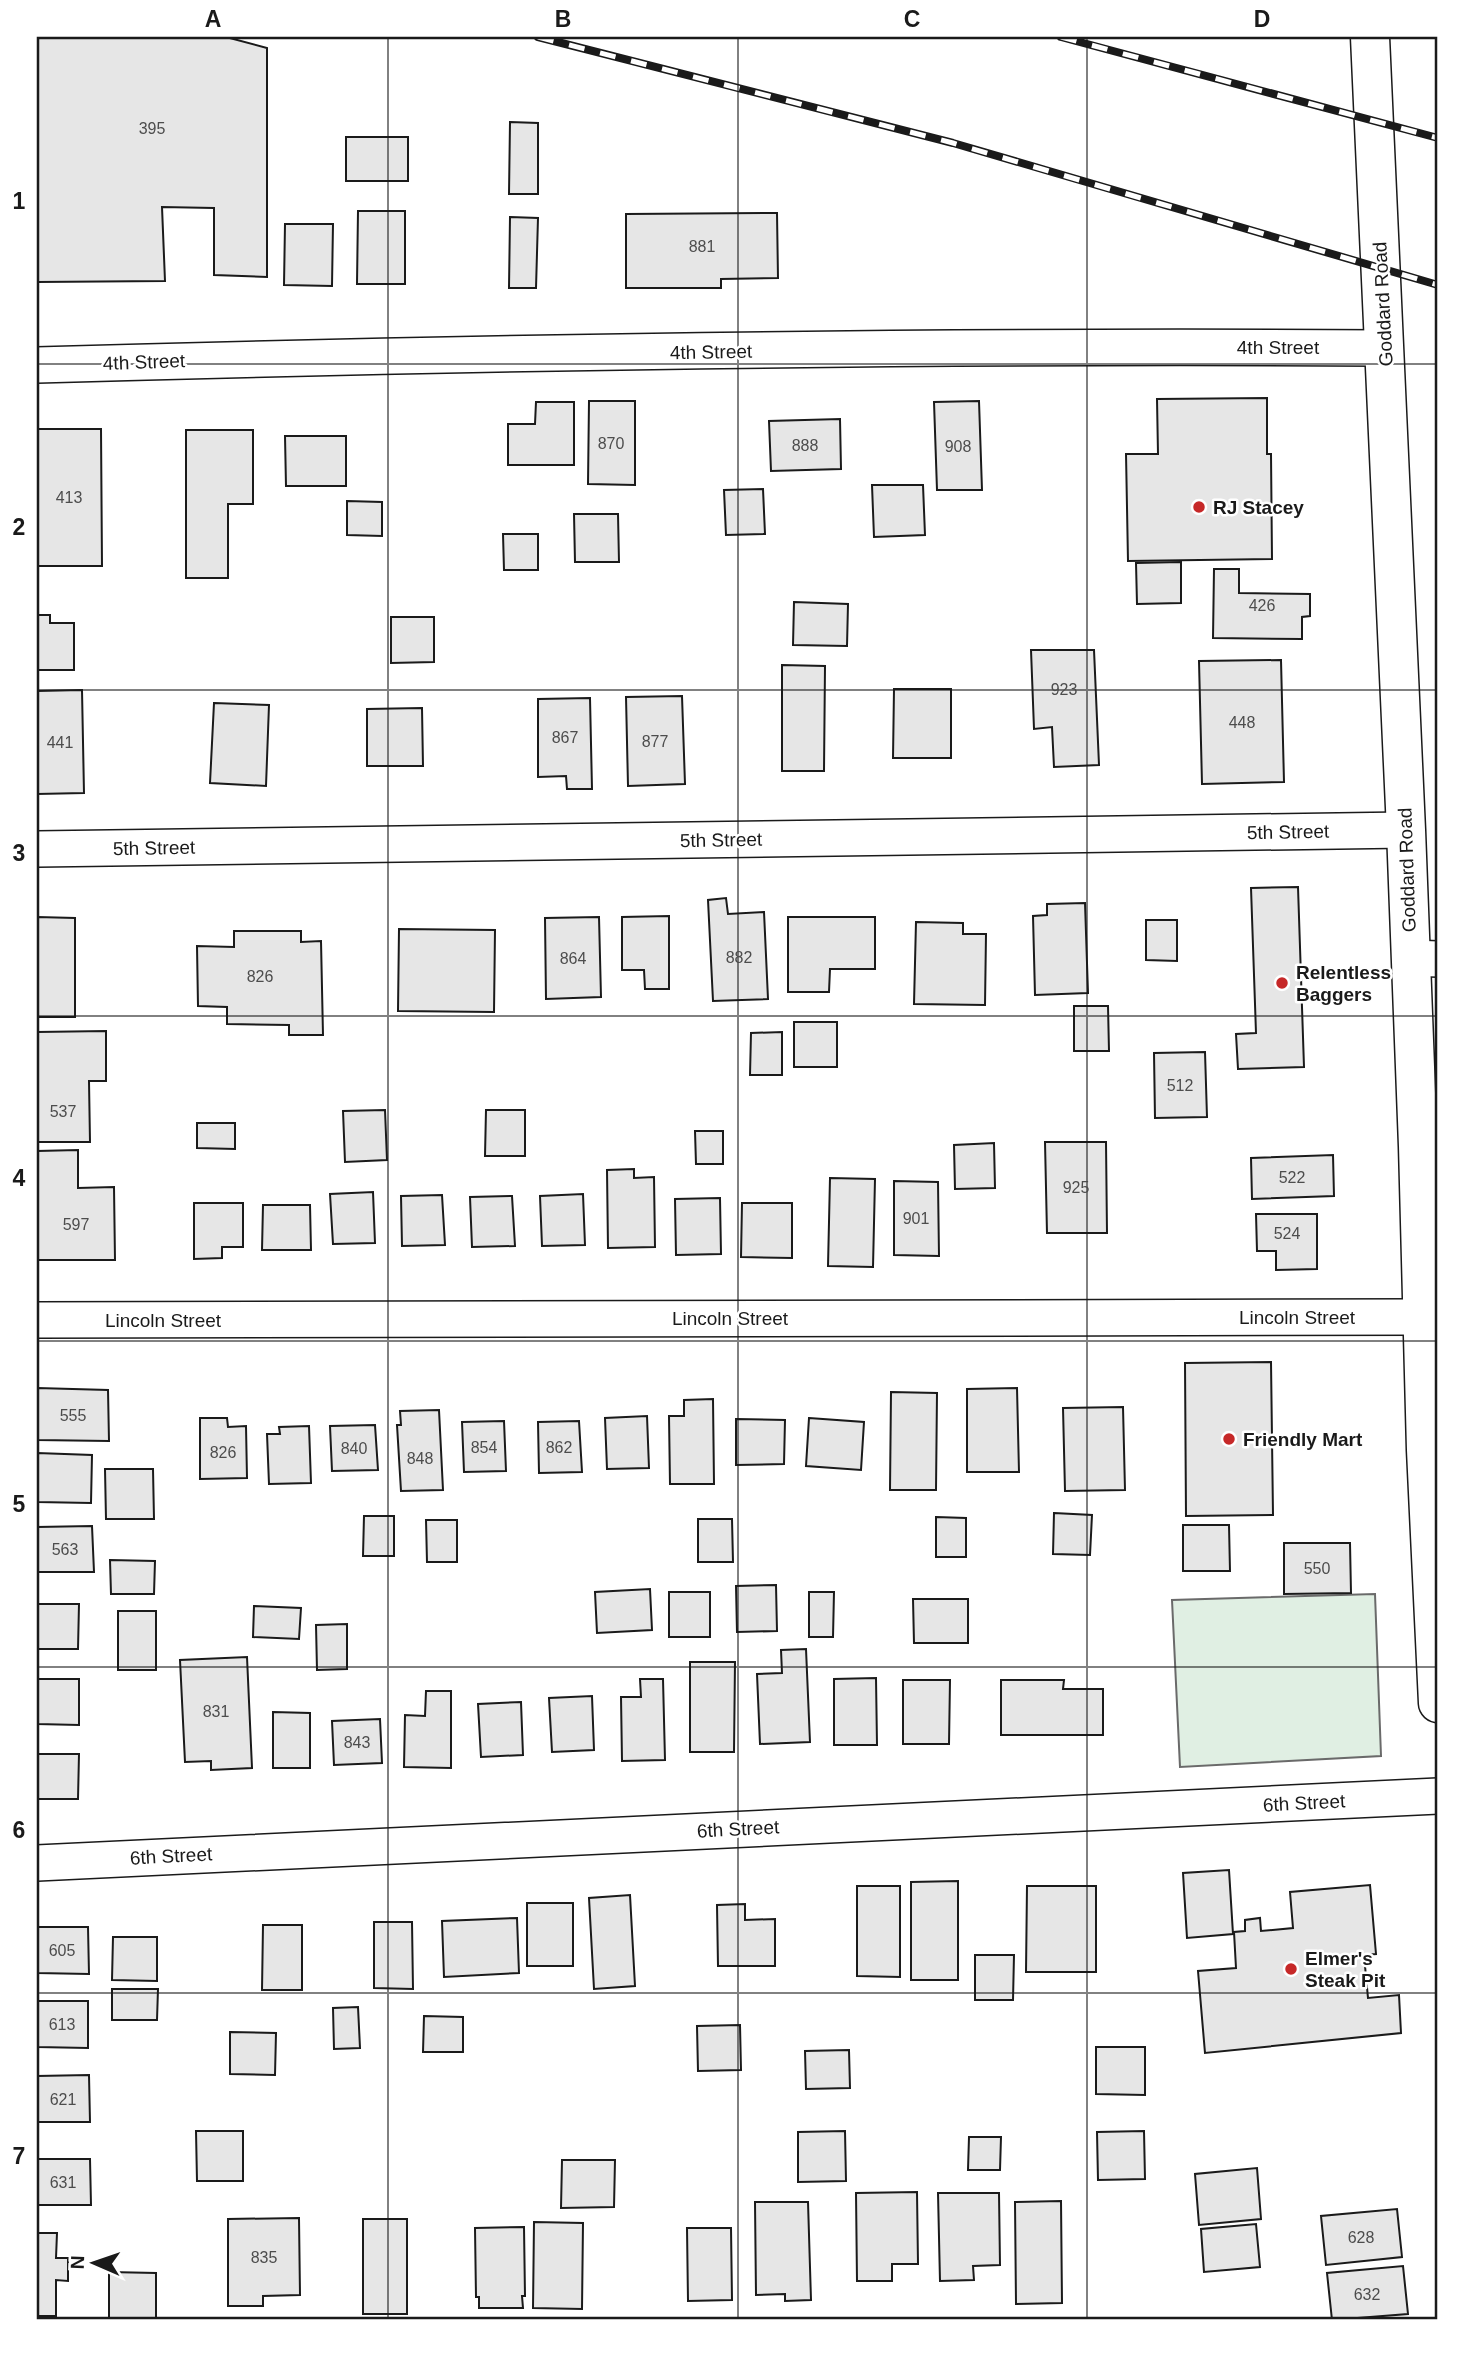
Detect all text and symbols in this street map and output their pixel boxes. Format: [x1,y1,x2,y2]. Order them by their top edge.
text: A [205,6,221,32]
text: B [555,6,571,32]
text: C [904,6,920,32]
text: D [1254,6,1270,32]
house number: 395 [139,120,165,137]
text: 1 [13,188,26,214]
house number: 881 [689,238,715,255]
street label: Goddard Road [1369,241,1397,367]
street label: 4th Street [1237,337,1320,358]
street label: 4th Street [670,341,753,363]
street label: 4th Street [102,350,186,374]
house number: 870 [598,435,624,452]
house number: 888 [792,437,818,454]
house number: 908 [945,438,971,455]
house number: 413 [56,489,82,506]
place label: RJ Stacey [1213,497,1304,518]
marker: RJ Stacey [1191,499,1207,515]
text: 2 [13,514,25,540]
house number: 426 [1249,597,1275,614]
house number: 923 [1051,681,1077,698]
house number: 448 [1229,714,1255,731]
house number: 867 [552,729,578,746]
house number: 877 [642,733,668,750]
house number: 441 [47,734,73,751]
street label: Goddard Road [1394,807,1420,933]
street label: 5th Street [1247,821,1330,843]
street label: 5th Street [680,829,763,851]
street label: 5th Street [113,837,196,859]
text: 3 [13,840,25,866]
house number: 882 [726,949,752,966]
house number: 864 [560,950,586,967]
place label: Relentless Baggers [1296,962,1391,1005]
house number: 826 [247,968,273,985]
marker: Relentless Baggers [1274,975,1290,991]
house number: 512 [1167,1077,1193,1094]
house number: 537 [50,1103,76,1120]
text: 4 [13,1165,26,1191]
house number: 522 [1279,1169,1305,1186]
house number: 925 [1063,1179,1089,1196]
house number: 901 [903,1210,929,1227]
house number: 597 [63,1216,89,1233]
house number: 524 [1274,1225,1300,1242]
street label: Lincoln Street [1239,1307,1356,1328]
street label: Lincoln Street [672,1308,789,1329]
street label: Lincoln Street [105,1310,222,1331]
house number: 555 [60,1407,86,1424]
place label: Friendly Mart [1243,1429,1363,1450]
marker: Friendly Mart [1221,1431,1237,1447]
house number: 854 [471,1439,497,1456]
house number: 862 [546,1439,572,1456]
house number: 840 [341,1440,367,1457]
house number: 826 [210,1444,236,1461]
house number: 848 [407,1450,433,1467]
text: 5 [13,1491,26,1517]
house number: 563 [52,1541,78,1558]
house number: 550 [1304,1560,1330,1577]
house number: 831 [203,1703,229,1720]
house number: 843 [344,1734,370,1751]
street label: 6th Street [1262,1790,1346,1816]
street label: 6th Street [696,1816,780,1842]
text: 6 [13,1817,25,1843]
street label: 6th Street [129,1843,213,1869]
house number: 605 [49,1942,75,1959]
place label: Elmer's Steak Pit [1305,1948,1386,1991]
marker: Elmer's Steak Pit [1283,1961,1299,1977]
house number: 613 [49,2016,75,2033]
house number: 621 [50,2091,76,2108]
text: 7 [13,2143,25,2169]
house number: 631 [50,2174,76,2191]
north arrow [60,2228,130,2298]
house number: 628 [1348,2229,1374,2246]
house number: 835 [251,2249,277,2266]
text: N [67,2255,88,2270]
house number: 632 [1354,2286,1380,2303]

